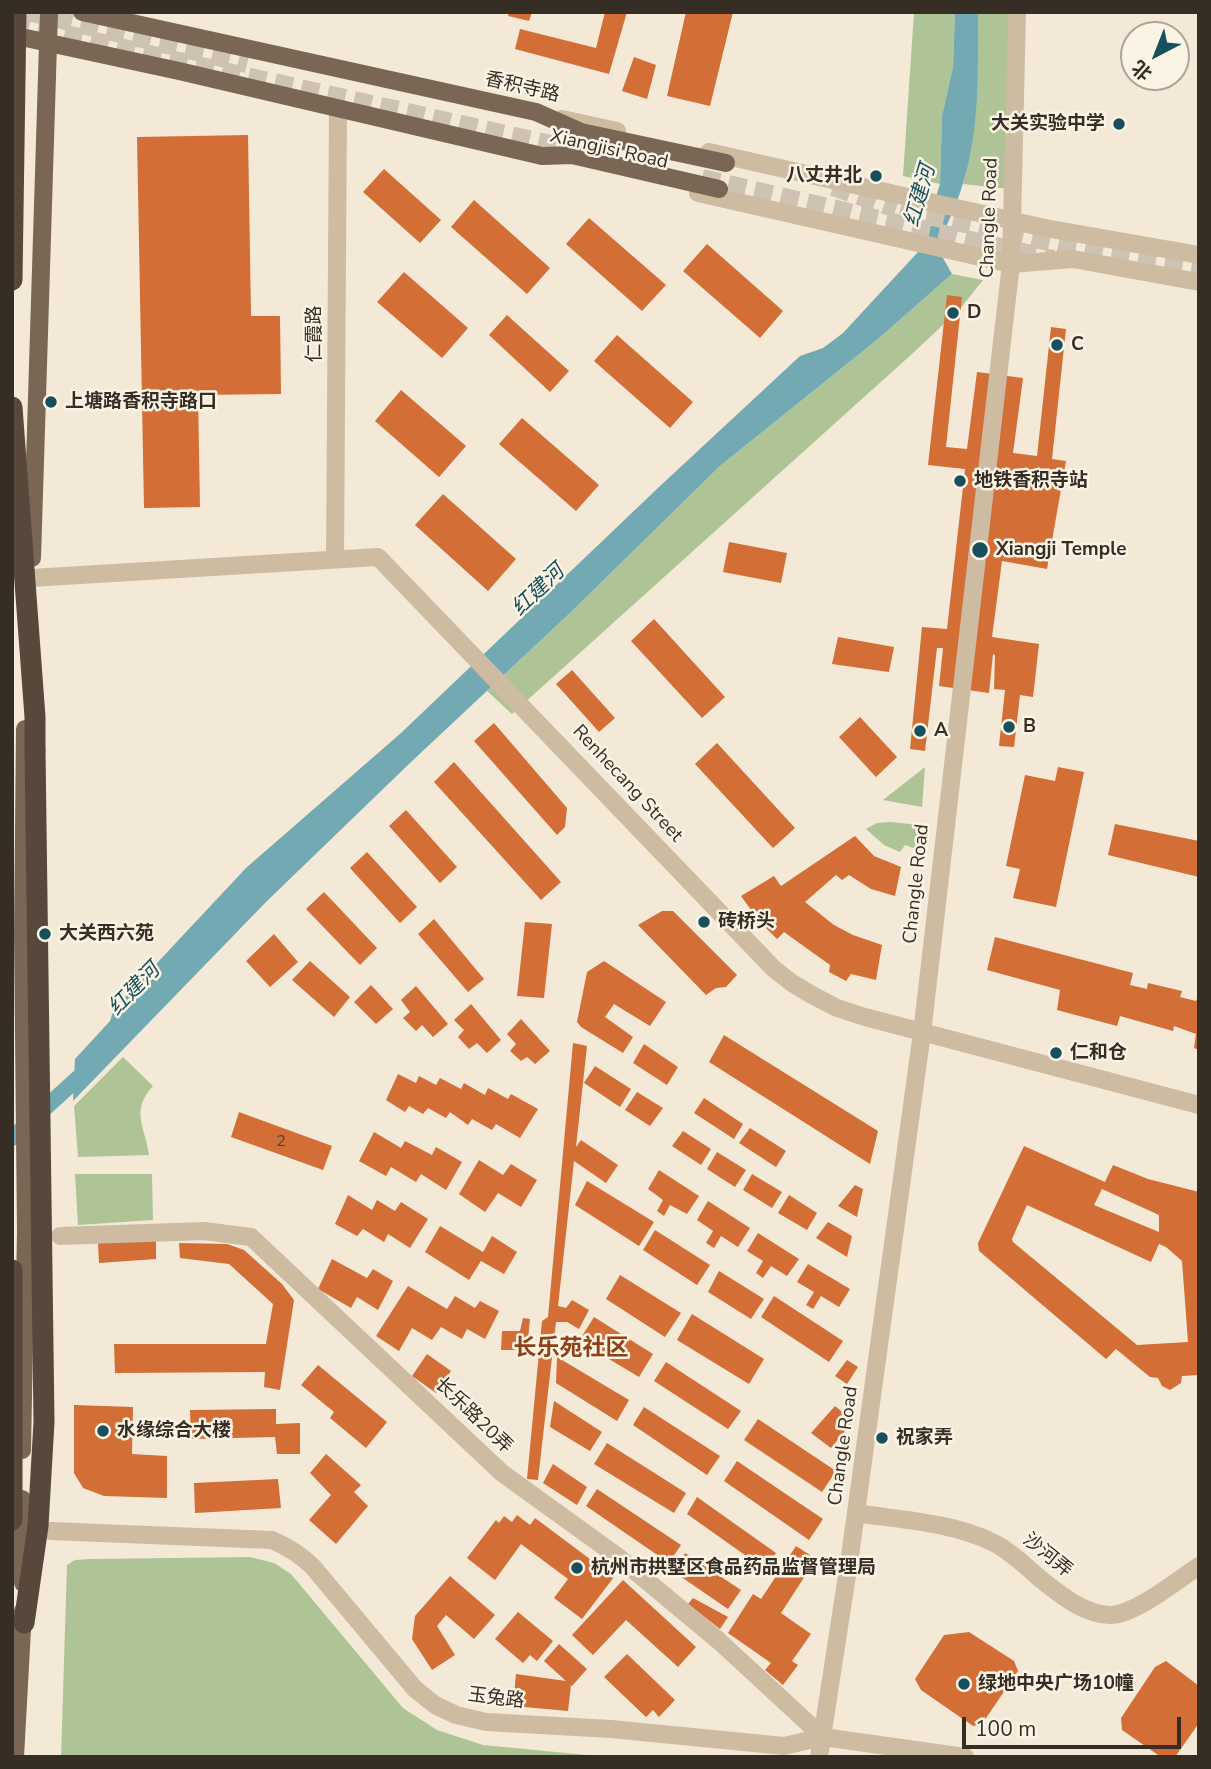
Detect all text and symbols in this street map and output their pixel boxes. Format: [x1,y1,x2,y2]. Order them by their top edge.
north arrow [1120,21,1190,91]
text: 北 [1127,54,1158,86]
street label: 香积寺路 [482,68,562,108]
place label: 大关实验中学 [991,113,1105,135]
marker: 大关实验中学 [1111,116,1127,132]
street label: Xiangjisi Road [548,125,670,175]
street label: Changle Road [977,157,1003,279]
water label: 红建河 [900,162,942,230]
place label: 八丈井北 [786,165,862,187]
marker: 八丈井北 [868,168,884,184]
place label: D [967,302,981,324]
marker: D [945,305,961,321]
street label: 仁霞路 [304,306,326,362]
place label: C [1071,334,1084,356]
marker: C [1049,337,1065,353]
place label: 上塘路香积寺路口 [65,391,217,413]
marker: 上塘路香积寺路口 [43,394,59,410]
place label: 地铁香积寺站 [974,470,1088,492]
marker: 地铁香积寺站 [952,473,968,489]
place label: Xiangji Temple [996,539,1126,561]
marker: Xiangji Temple [970,540,990,560]
water label: 红建河 [508,560,570,622]
place label: B [1023,716,1036,738]
marker: B [1001,719,1017,735]
place label: A [934,720,948,742]
street label: Renhecang Street [567,721,687,847]
marker: A [912,723,928,739]
street label: Changle Road [899,823,935,945]
place label: 砖桥头 [718,911,775,933]
marker: 砖桥头 [696,914,712,930]
place label: 大关西六苑 [59,923,154,945]
marker: 大关西六苑 [37,926,53,942]
water label: 红建河 [104,959,166,1021]
place label: 仁和仓 [1070,1042,1127,1064]
marker: 仁和仓 [1048,1045,1064,1061]
house number: 2 [276,1132,286,1152]
district label: 长乐苑社区 [514,1335,628,1363]
street label: 长乐路20弄 [430,1373,516,1459]
street label: Changle Road [824,1385,864,1507]
place label: 水缘综合大楼 [117,1420,231,1442]
marker: 水缘综合大楼 [95,1423,111,1439]
place label: 祝家弄 [896,1427,953,1449]
marker: 祝家弄 [874,1430,890,1446]
street label: 沙河弄 [1018,1529,1076,1583]
place label: 杭州市拱墅区食品药品监督管理局 [591,1557,876,1579]
marker: 杭州市拱墅区食品药品监督管理局 [569,1560,585,1576]
place label: 绿地中央广场10幢 [978,1673,1134,1695]
marker: 绿地中央广场10幢 [956,1676,972,1692]
street label: 玉兔路 [466,1684,526,1714]
scale bar [966,1702,1185,1746]
text: 100 m [975,1715,1036,1743]

